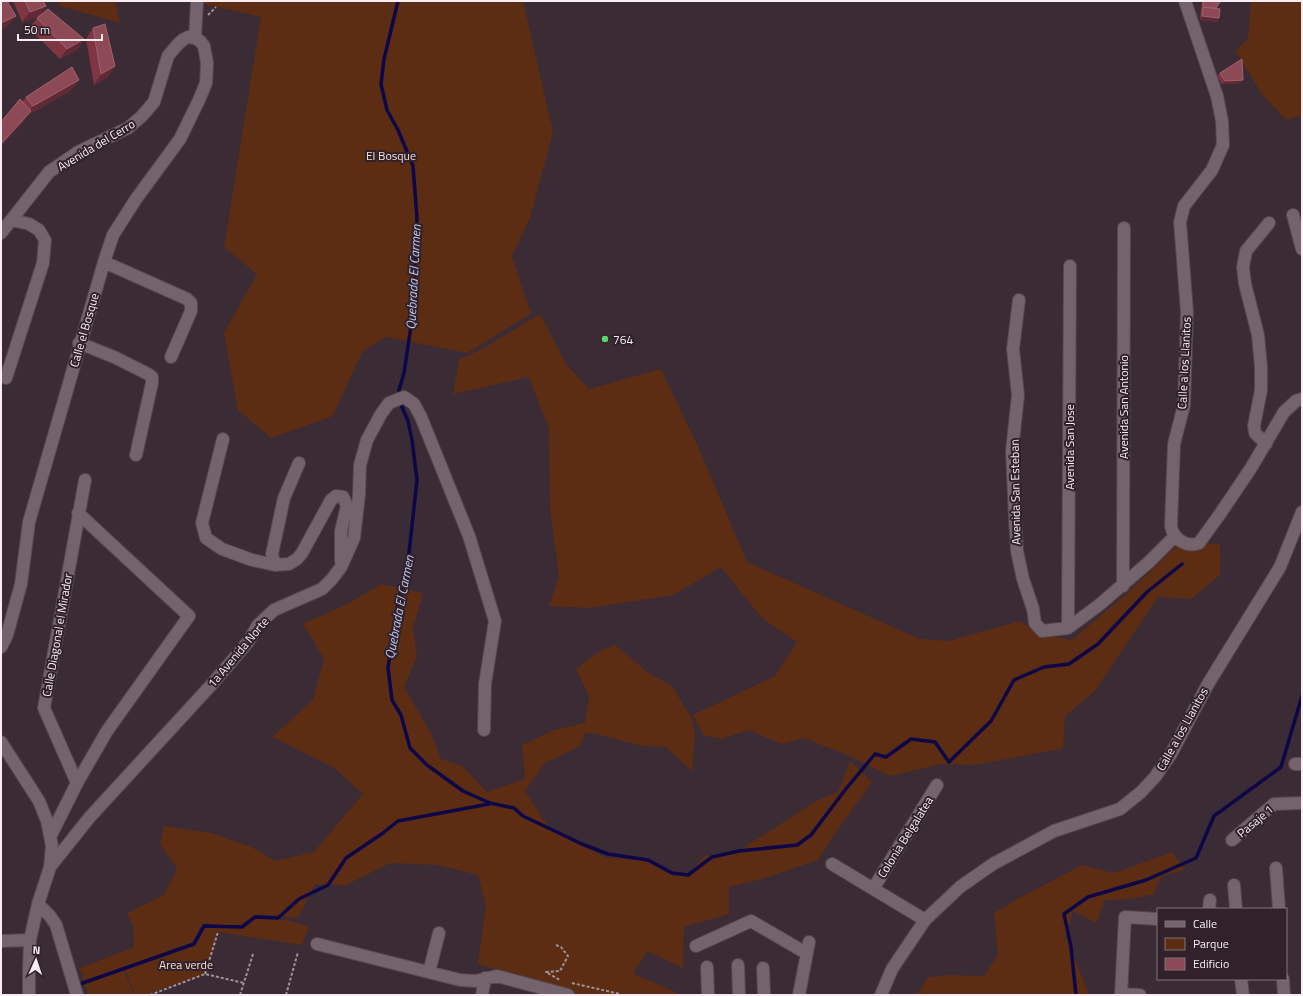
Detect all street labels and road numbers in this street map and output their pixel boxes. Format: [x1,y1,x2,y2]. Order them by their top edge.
street label: Avenida del Cerro [54,114,138,176]
street label: Calle el Bosque [64,291,104,369]
street label: Calle a los Llanitos [1172,316,1196,410]
street label: Avenida San Antonio [1114,355,1133,459]
street label: Avenida San Jose [1060,404,1079,490]
street label: Avenida San Esteban [1005,439,1025,545]
street label: Calle Diagonal el Mirador [37,572,77,698]
street label: 1a Avenida Norte [203,613,273,691]
street label: Calle a los Llanitos [1151,684,1213,774]
street label: Colonia Belgalatea [872,793,938,881]
street label: Pasaje 1 [1233,800,1277,842]

